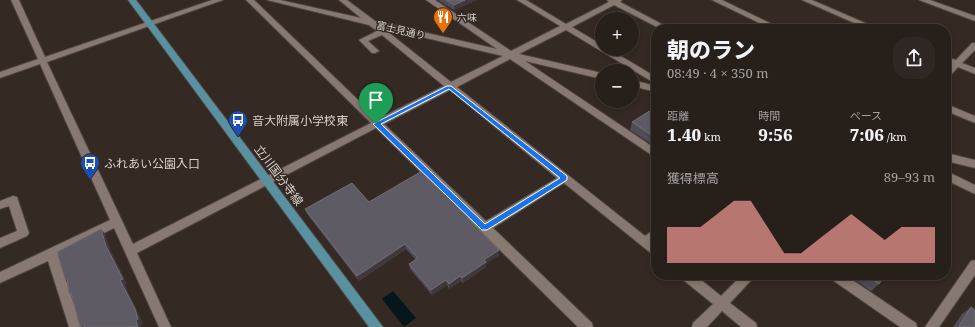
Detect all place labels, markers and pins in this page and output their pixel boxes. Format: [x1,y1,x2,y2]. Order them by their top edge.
restaurant icon: 六味 [432,6,454,34]
place label: 六味 [457,10,477,24]
pin [359,83,393,124]
bus stop icon: 音大附属小学校東 [227,109,249,137]
place label: 音大附属小学校東 [252,112,348,129]
bus stop icon: ふれあい公園入口 [79,152,101,180]
place label: ふれあい公園入口 [104,155,200,172]

